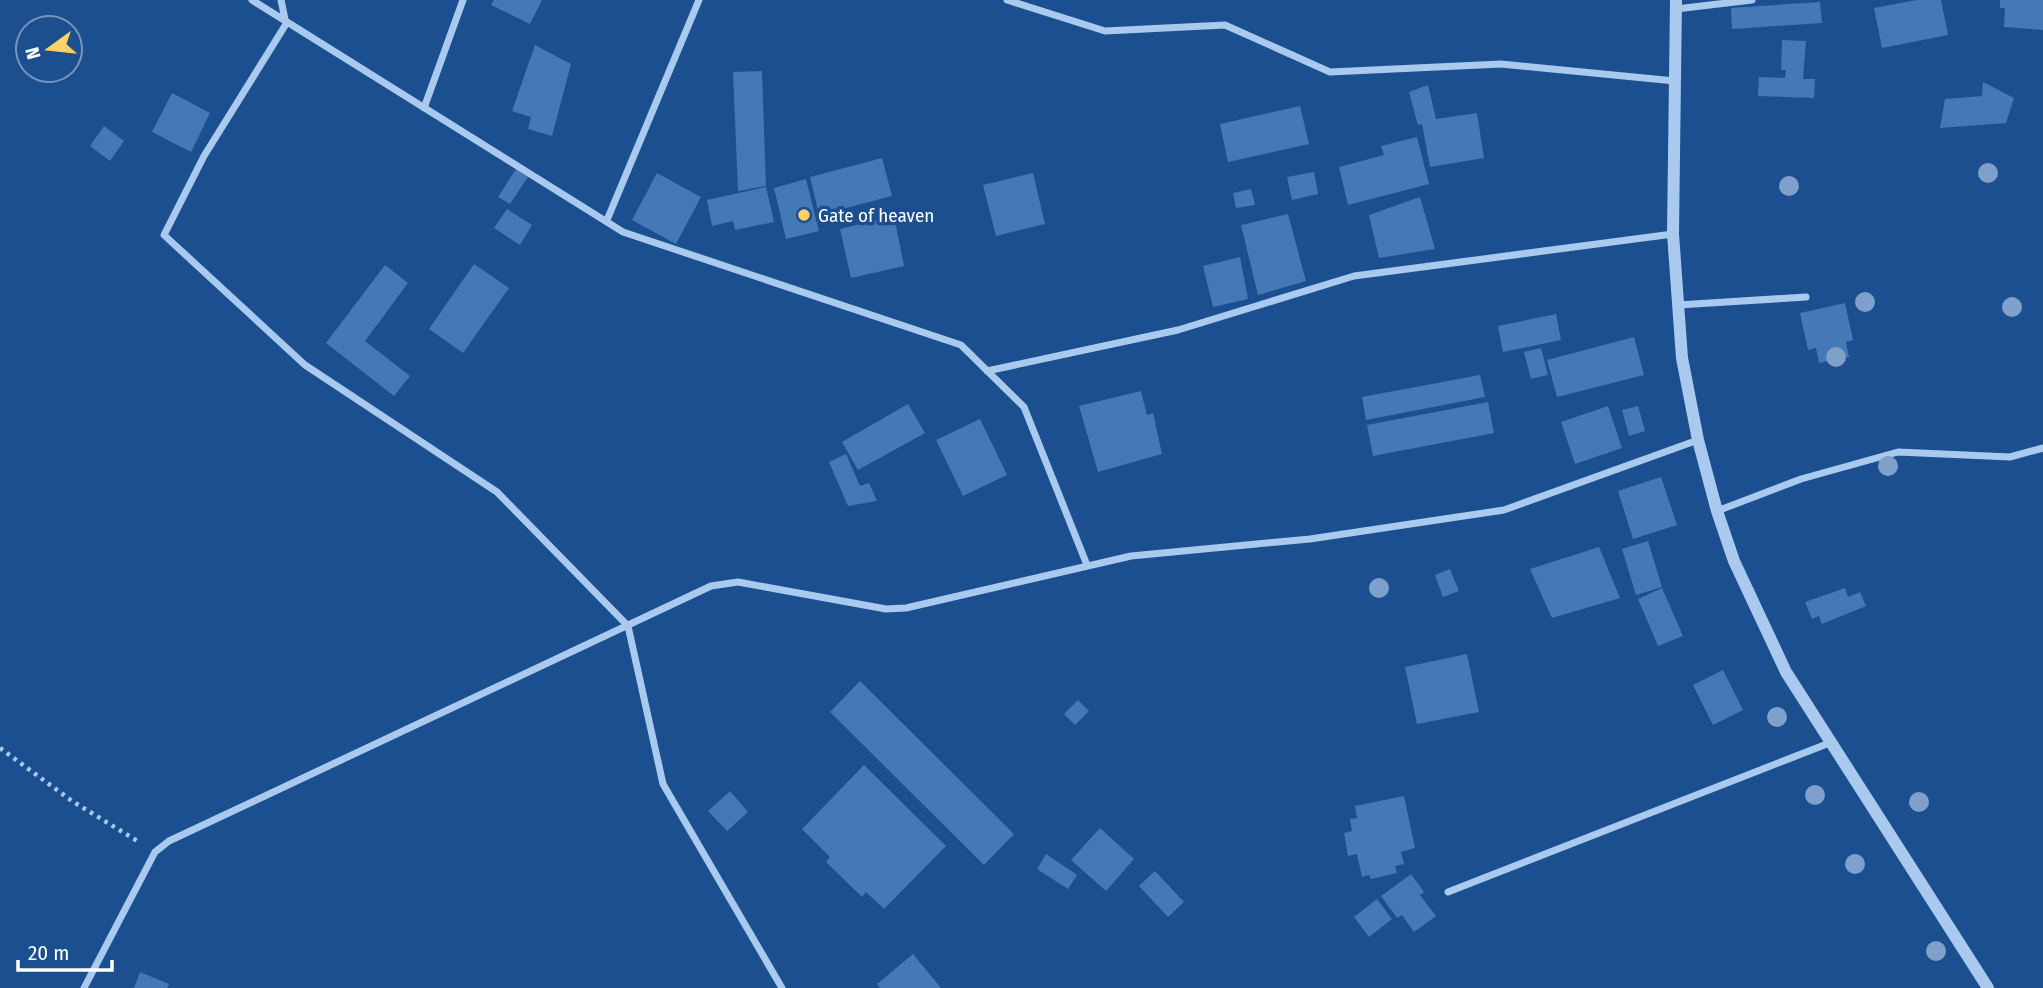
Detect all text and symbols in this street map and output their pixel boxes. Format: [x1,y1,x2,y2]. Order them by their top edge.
north arrow [14,14,84,84]
text: N [20,45,46,62]
place label: Gate of heaven [818,204,934,227]
marker: Gate of heaven [796,207,812,223]
scale bar [18,928,112,972]
text: 20 m [28,940,69,966]

